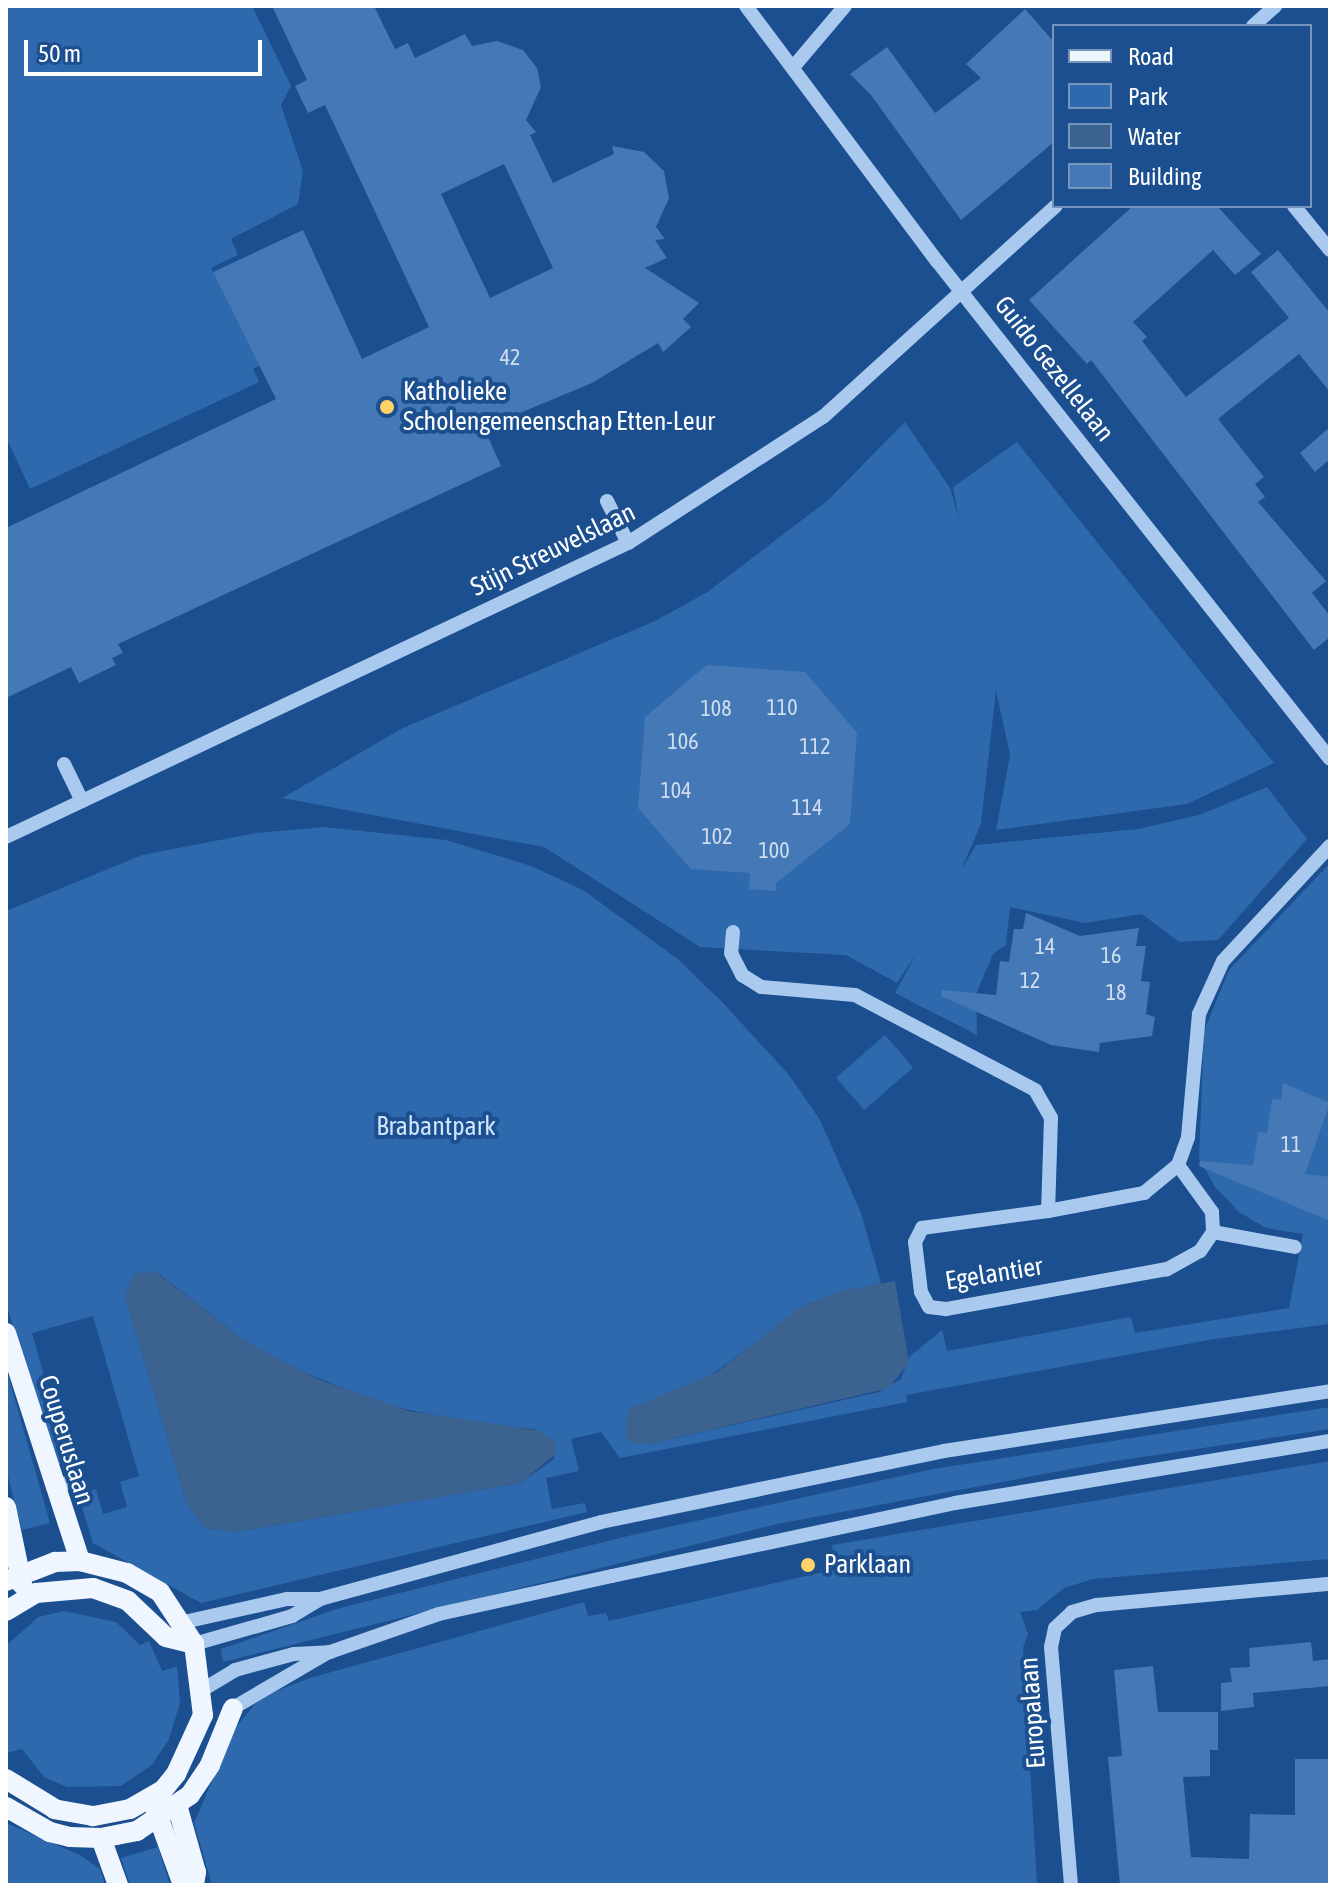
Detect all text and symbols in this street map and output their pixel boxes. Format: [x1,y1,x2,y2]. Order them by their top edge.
scale bar [28,24,266,74]
legend [1052,24,1312,208]
text: 50 m [38,40,81,67]
text: Road [1128,43,1174,70]
text: Park [1128,83,1168,110]
text: Water [1128,123,1181,150]
text: Building [1128,163,1201,190]
street label: Guido Gezellelaan [988,290,1120,448]
house number: 42 [500,345,520,371]
place label: Katholieke Scholengemeenschap Etten-Leur [403,376,715,438]
marker: Katholieke Scholengemeenschap Etten-Leur [378,398,396,416]
street label: Stijn Streuvelslaan [466,497,640,603]
house number: 110 [766,695,798,721]
house number: 108 [700,696,732,722]
house number: 106 [667,729,699,755]
house number: 112 [799,734,831,760]
house number: 104 [660,778,692,804]
house number: 114 [791,795,823,821]
house number: 102 [701,824,733,850]
house number: 100 [758,838,790,864]
house number: 14 [1035,934,1055,960]
house number: 16 [1101,943,1121,969]
house number: 12 [1020,968,1040,994]
house number: 18 [1106,980,1126,1006]
park label: Brabantpark [376,1111,496,1143]
house number: 11 [1281,1132,1301,1158]
street label: Egelantier [943,1251,1045,1297]
street label: Couperuslaan [32,1372,100,1508]
place label: Parklaan [824,1549,911,1581]
marker: Parklaan [799,1556,817,1574]
street label: Europalaan [1014,1656,1052,1770]

